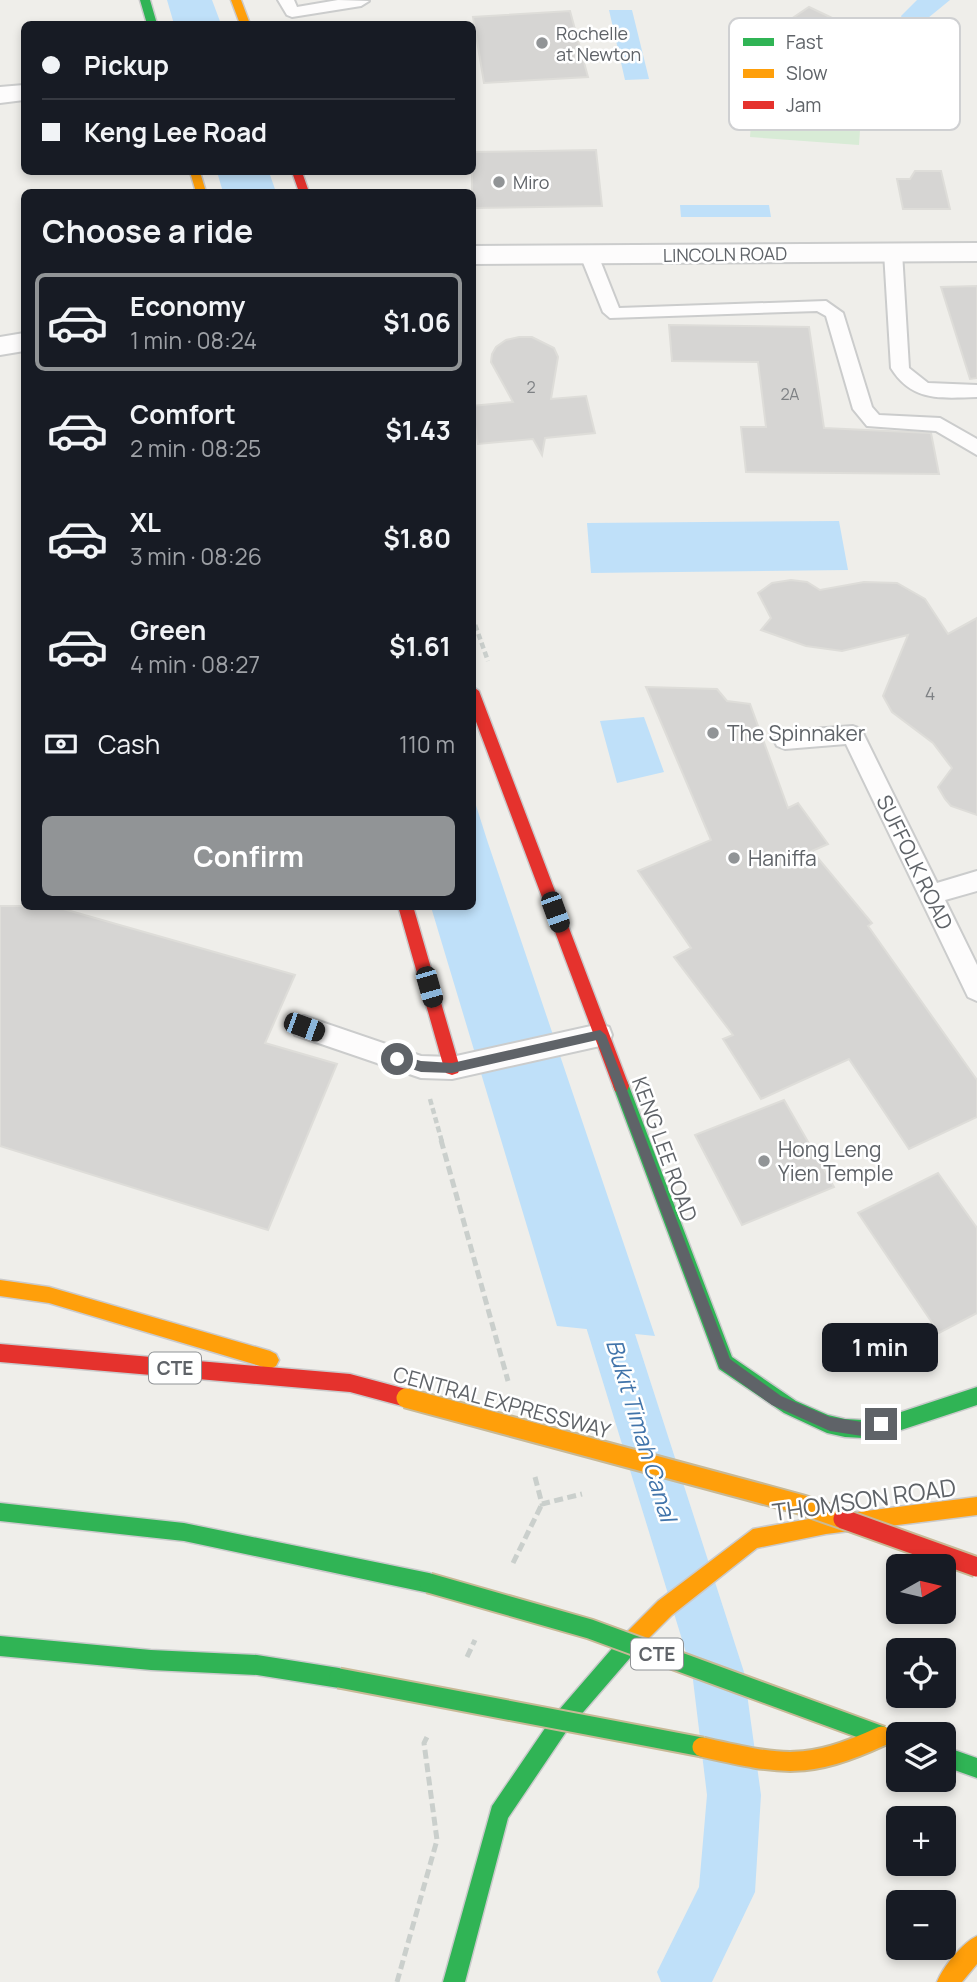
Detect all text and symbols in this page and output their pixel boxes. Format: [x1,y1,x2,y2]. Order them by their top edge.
legend [729,18,960,130]
place label: Rochelle at Newton [556,21,641,66]
text: Fast [786,29,823,55]
marker: Rochelle at Newton [534,35,550,51]
text: Pickup [84,47,169,83]
text: Slow [786,60,828,86]
text: Jam [786,92,821,118]
text: Keng Lee Road [84,114,267,150]
place label: Miro [513,170,549,194]
marker: Miro [491,174,507,190]
text: Choose a ride [42,209,253,253]
street label: LINCOLN ROAD [663,241,787,267]
text: Economy [130,288,245,324]
icon: car [46,291,109,354]
text: $1.06 [383,304,451,340]
text: 1 min · 08:24 [130,324,257,356]
house number: 2 [526,376,536,398]
house number: 2A [781,383,799,405]
text: Comfort [130,396,236,432]
icon: car [46,399,109,462]
text: $1.43 [385,412,451,448]
text: 2 min · 08:25 [130,432,261,464]
text: XL [130,504,161,540]
icon: car [46,507,109,570]
text: $1.80 [383,520,451,556]
text: 3 min · 08:26 [130,540,262,572]
text: Green [130,612,206,648]
icon: car [46,615,109,678]
text: $1.61 [389,628,451,664]
text: 4 min · 08:27 [130,648,260,680]
house number: 4 [925,681,935,705]
place label: The Spinnaker [727,719,866,747]
icon: cash [42,725,80,763]
marker: The Spinnaker [705,725,721,741]
text: Cash [98,726,160,762]
text: 110 m [399,728,455,760]
street label: SUFFOLK ROAD [870,790,960,934]
button: Confirm [42,816,455,896]
place label: Haniffa [748,844,817,872]
marker: Haniffa [726,850,742,866]
car [538,889,573,935]
car [414,964,445,1010]
car [281,1010,328,1044]
route start [381,1043,413,1075]
street label: KENG LEE ROAD [626,1073,704,1225]
place label: Hong Leng Yien Temple [778,1135,893,1187]
marker: Hong Leng Yien Temple [756,1153,772,1169]
callout: 1 min [823,1322,939,1372]
text: 1 min [852,1331,908,1363]
water label: Bukit Timah Canal [599,1335,686,1528]
road number: CTE [149,1352,201,1384]
street label: CENTRAL EXPRESSWAY [390,1359,614,1445]
route end [865,1408,897,1440]
street label: THOMSON ROAD [770,1470,958,1528]
north arrow [886,1554,956,1624]
map controls [886,1554,956,1960]
road number: CTE [631,1638,683,1670]
button: locate [886,1638,956,1708]
button: layers [886,1722,956,1792]
button: + [886,1806,956,1876]
button: − [886,1890,956,1960]

